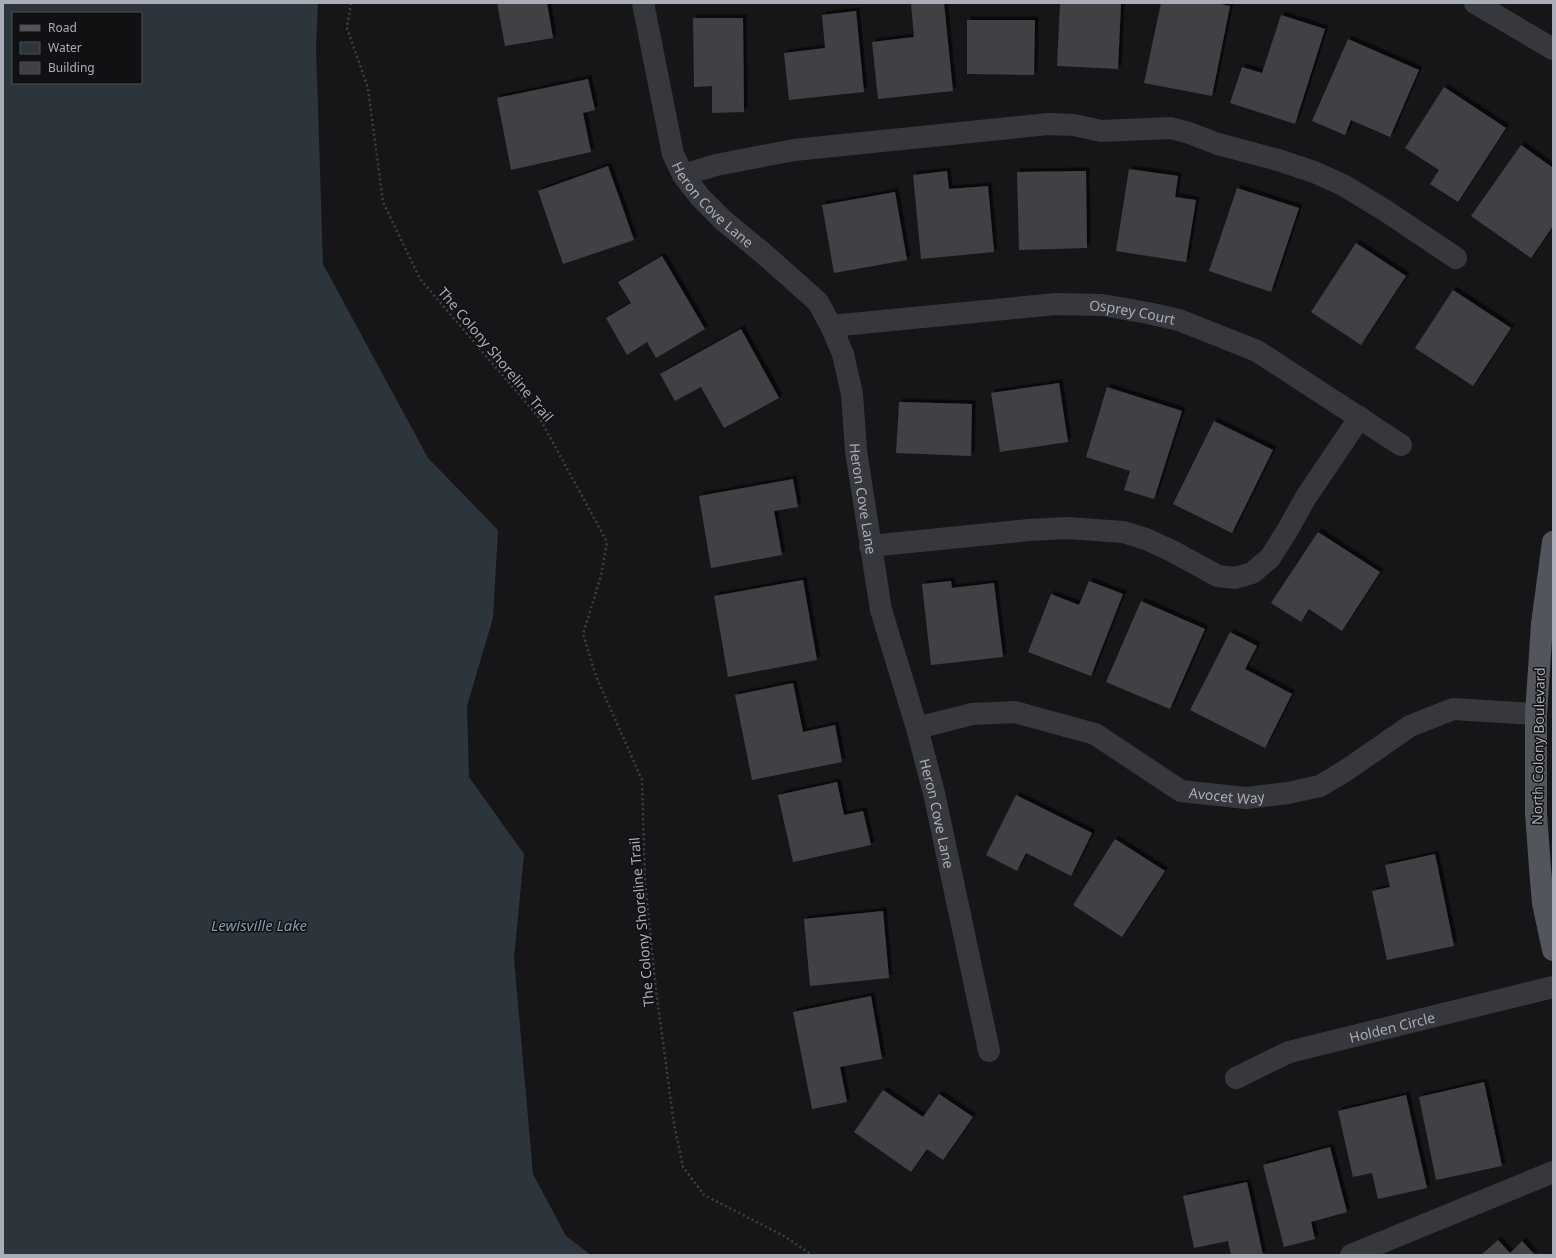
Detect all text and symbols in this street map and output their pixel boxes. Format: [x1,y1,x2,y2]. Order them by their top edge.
legend [12,12,142,84]
text: Road [48,19,77,36]
text: Water [48,39,82,56]
text: Building [48,59,95,76]
street label: Heron Cove Lane [668,158,758,251]
street label: The Colony Shoreline Trail [434,283,558,425]
street label: Osprey Court [1089,295,1177,328]
street label: Heron Cove Lane [846,442,882,555]
street label: North Colony Boulevard [1527,667,1549,825]
street label: Heron Cove Lane [916,756,959,870]
street label: Avocet Way [1188,782,1266,808]
street label: The Colony Shoreline Trail [624,836,658,1008]
water label: Lewisville Lake [211,915,307,935]
street label: Holden Circle [1347,1007,1437,1046]

